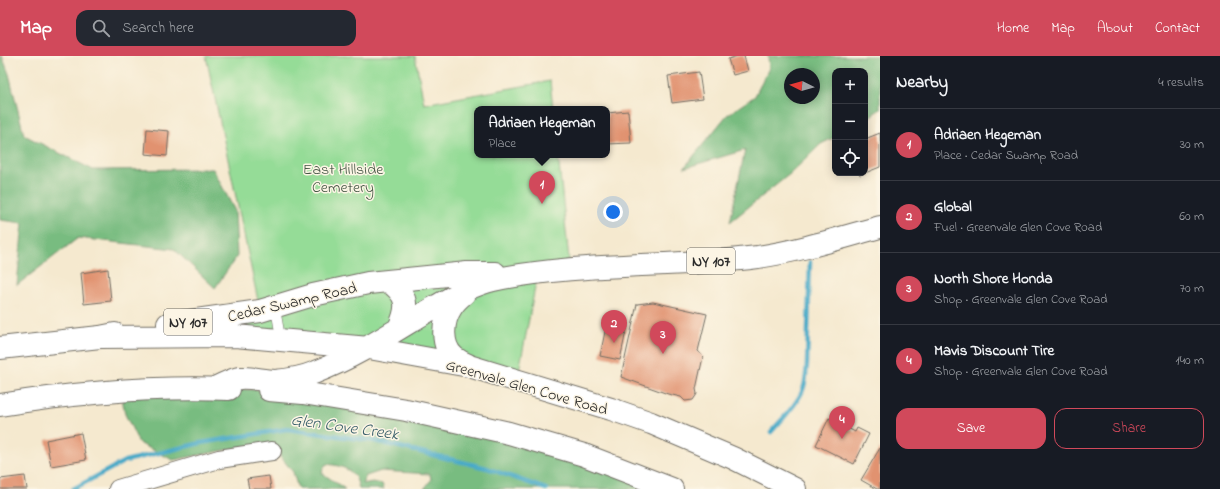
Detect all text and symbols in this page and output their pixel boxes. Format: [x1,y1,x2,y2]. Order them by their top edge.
search box [76,10,356,46]
text: Map [20,15,52,42]
icon: search [90,17,112,39]
text: Search here [122,17,194,39]
text: Home [997,18,1029,39]
text: Map [1051,18,1075,39]
text: About [1097,18,1133,39]
text: Contact [1155,18,1200,39]
north arrow [784,68,820,104]
map controls [832,68,868,176]
button: + [832,68,868,104]
text: Nearby [896,70,948,95]
text: 4 results [1158,73,1204,92]
button: − [832,104,868,140]
popup [474,106,610,158]
text: Adriaen Hegeman [488,112,596,134]
text: Adriaen Hegeman [934,124,1041,146]
text: Place [488,134,516,153]
text: 1 [907,135,911,154]
text: 30 m [1180,135,1204,154]
button: locate [832,140,868,176]
text: Place · Cedar Swamp Road [934,146,1078,165]
park label: East Hillside Cemetery [303,158,384,200]
pin: 1 [529,171,555,204]
text: Global [934,196,972,218]
your location [603,202,623,222]
text: 2 [906,207,912,226]
text: 60 m [1179,207,1204,226]
text: Fuel · Greenvale Glen Cove Road [934,218,1102,237]
road number: NY 107 [687,248,735,274]
text: North Shore Honda [934,268,1053,290]
street label: Cedar Swamp Road [226,276,359,329]
text: 3 [906,279,912,298]
text: 70 m [1180,279,1204,298]
text: Shop · Greenvale Glen Cove Road [934,290,1108,309]
road number: NY 107 [164,309,212,335]
pin: 2 [601,310,627,343]
pin: 3 [650,321,676,354]
text: Mavis Discount Tire [934,340,1054,362]
text: 4 [906,351,912,370]
text: 140 m [1176,351,1204,370]
street label: Greenvale Glen Cove Road [443,353,610,423]
text: Shop · Greenvale Glen Cove Road [934,362,1108,381]
pin: 4 [829,406,855,439]
water label: Glen Cove Creek [289,408,402,448]
button: Save [896,408,1046,449]
button: Share [1054,408,1204,449]

